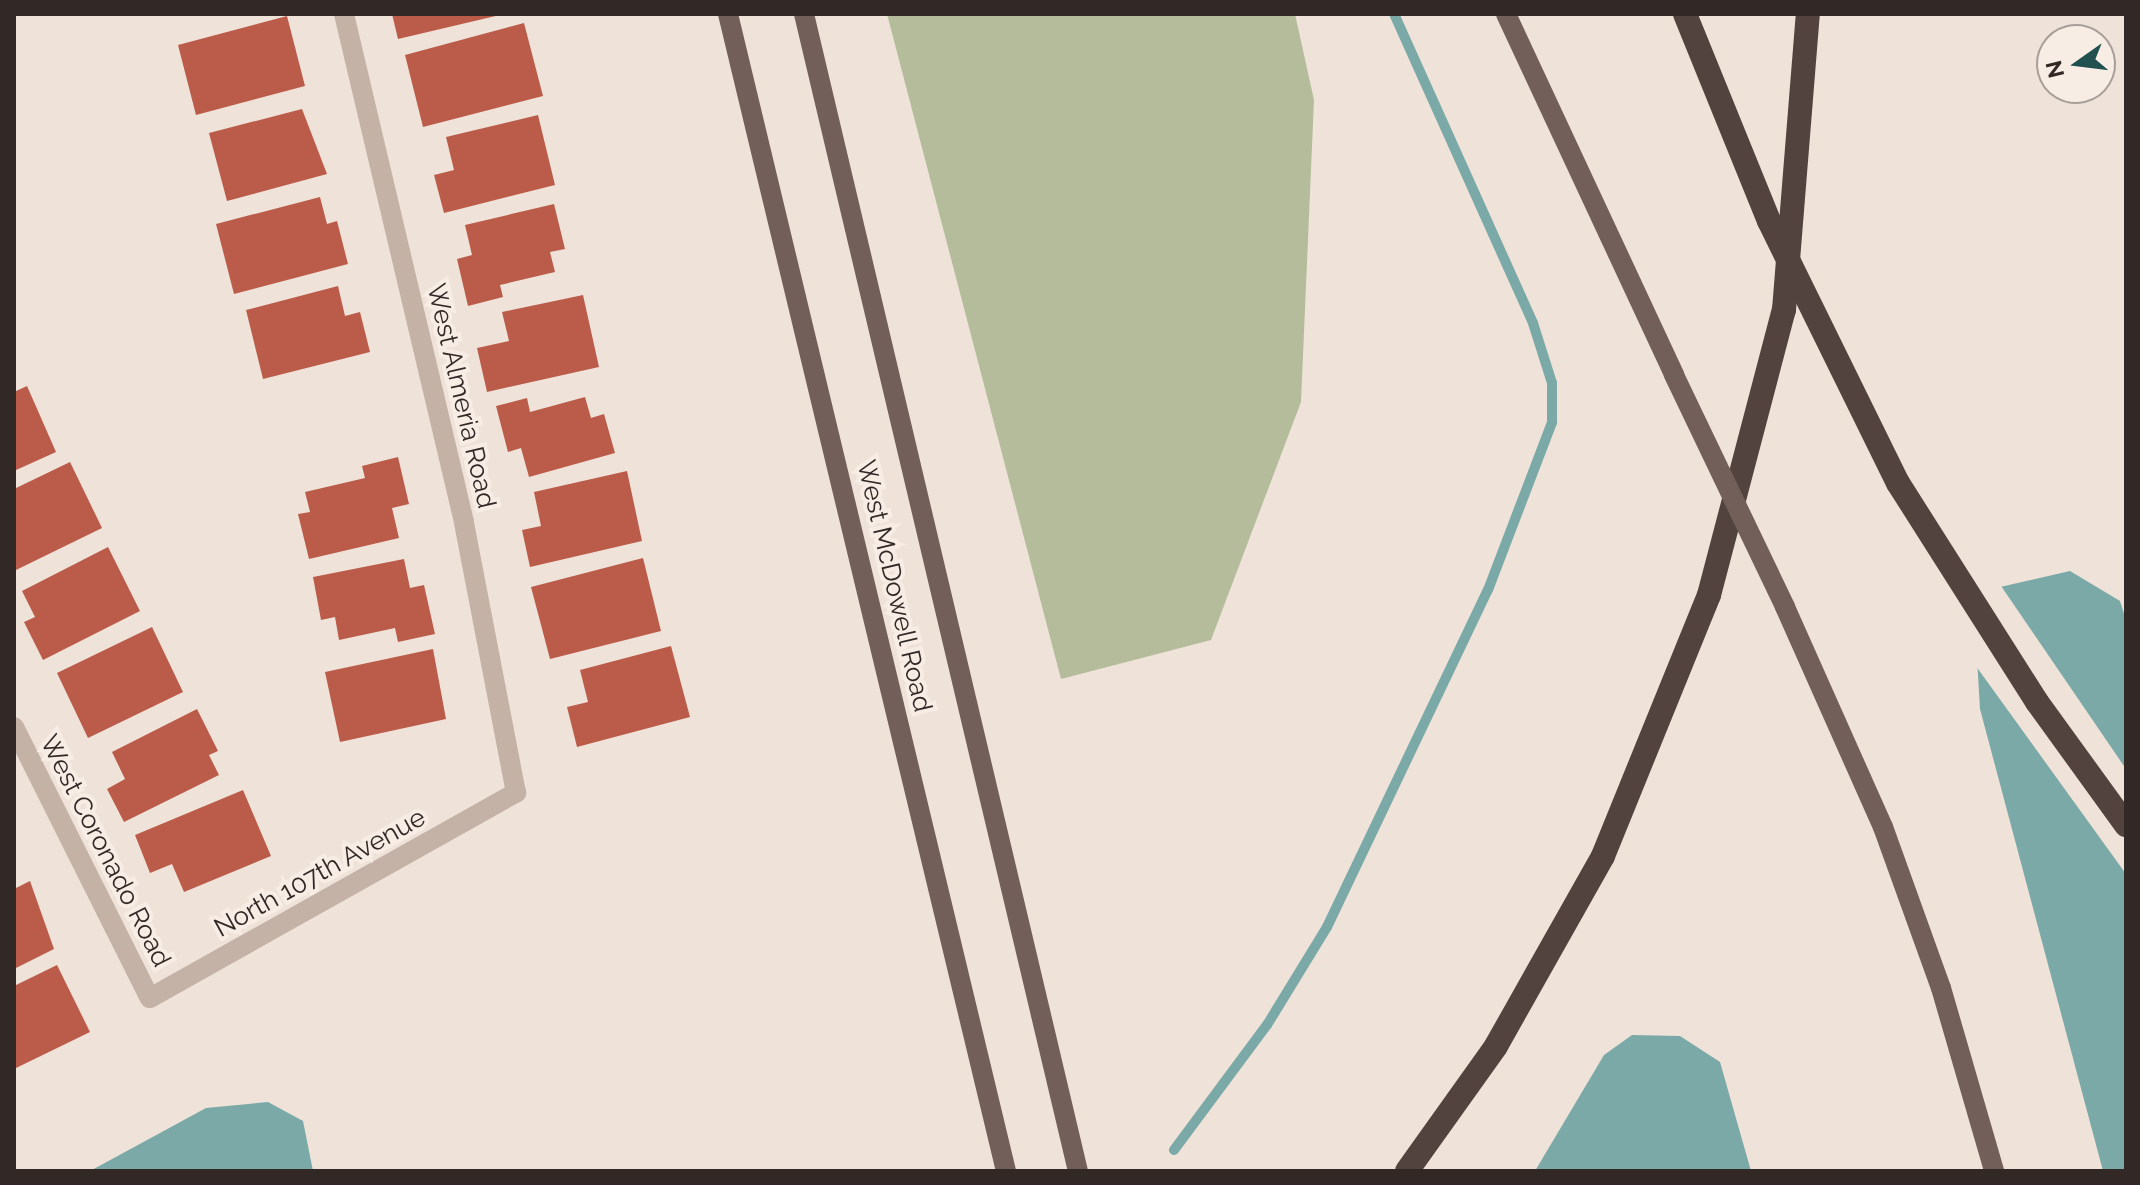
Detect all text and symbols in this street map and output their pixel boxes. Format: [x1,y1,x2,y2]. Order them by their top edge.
north arrow [2036,24,2116,104]
text: N [2040,58,2069,81]
street label: West Almeria Road [420,280,502,512]
street label: West McDowell Road [850,457,938,715]
street label: West Coronado Road [33,730,177,972]
street label: North 107th Avenue [209,802,431,944]

